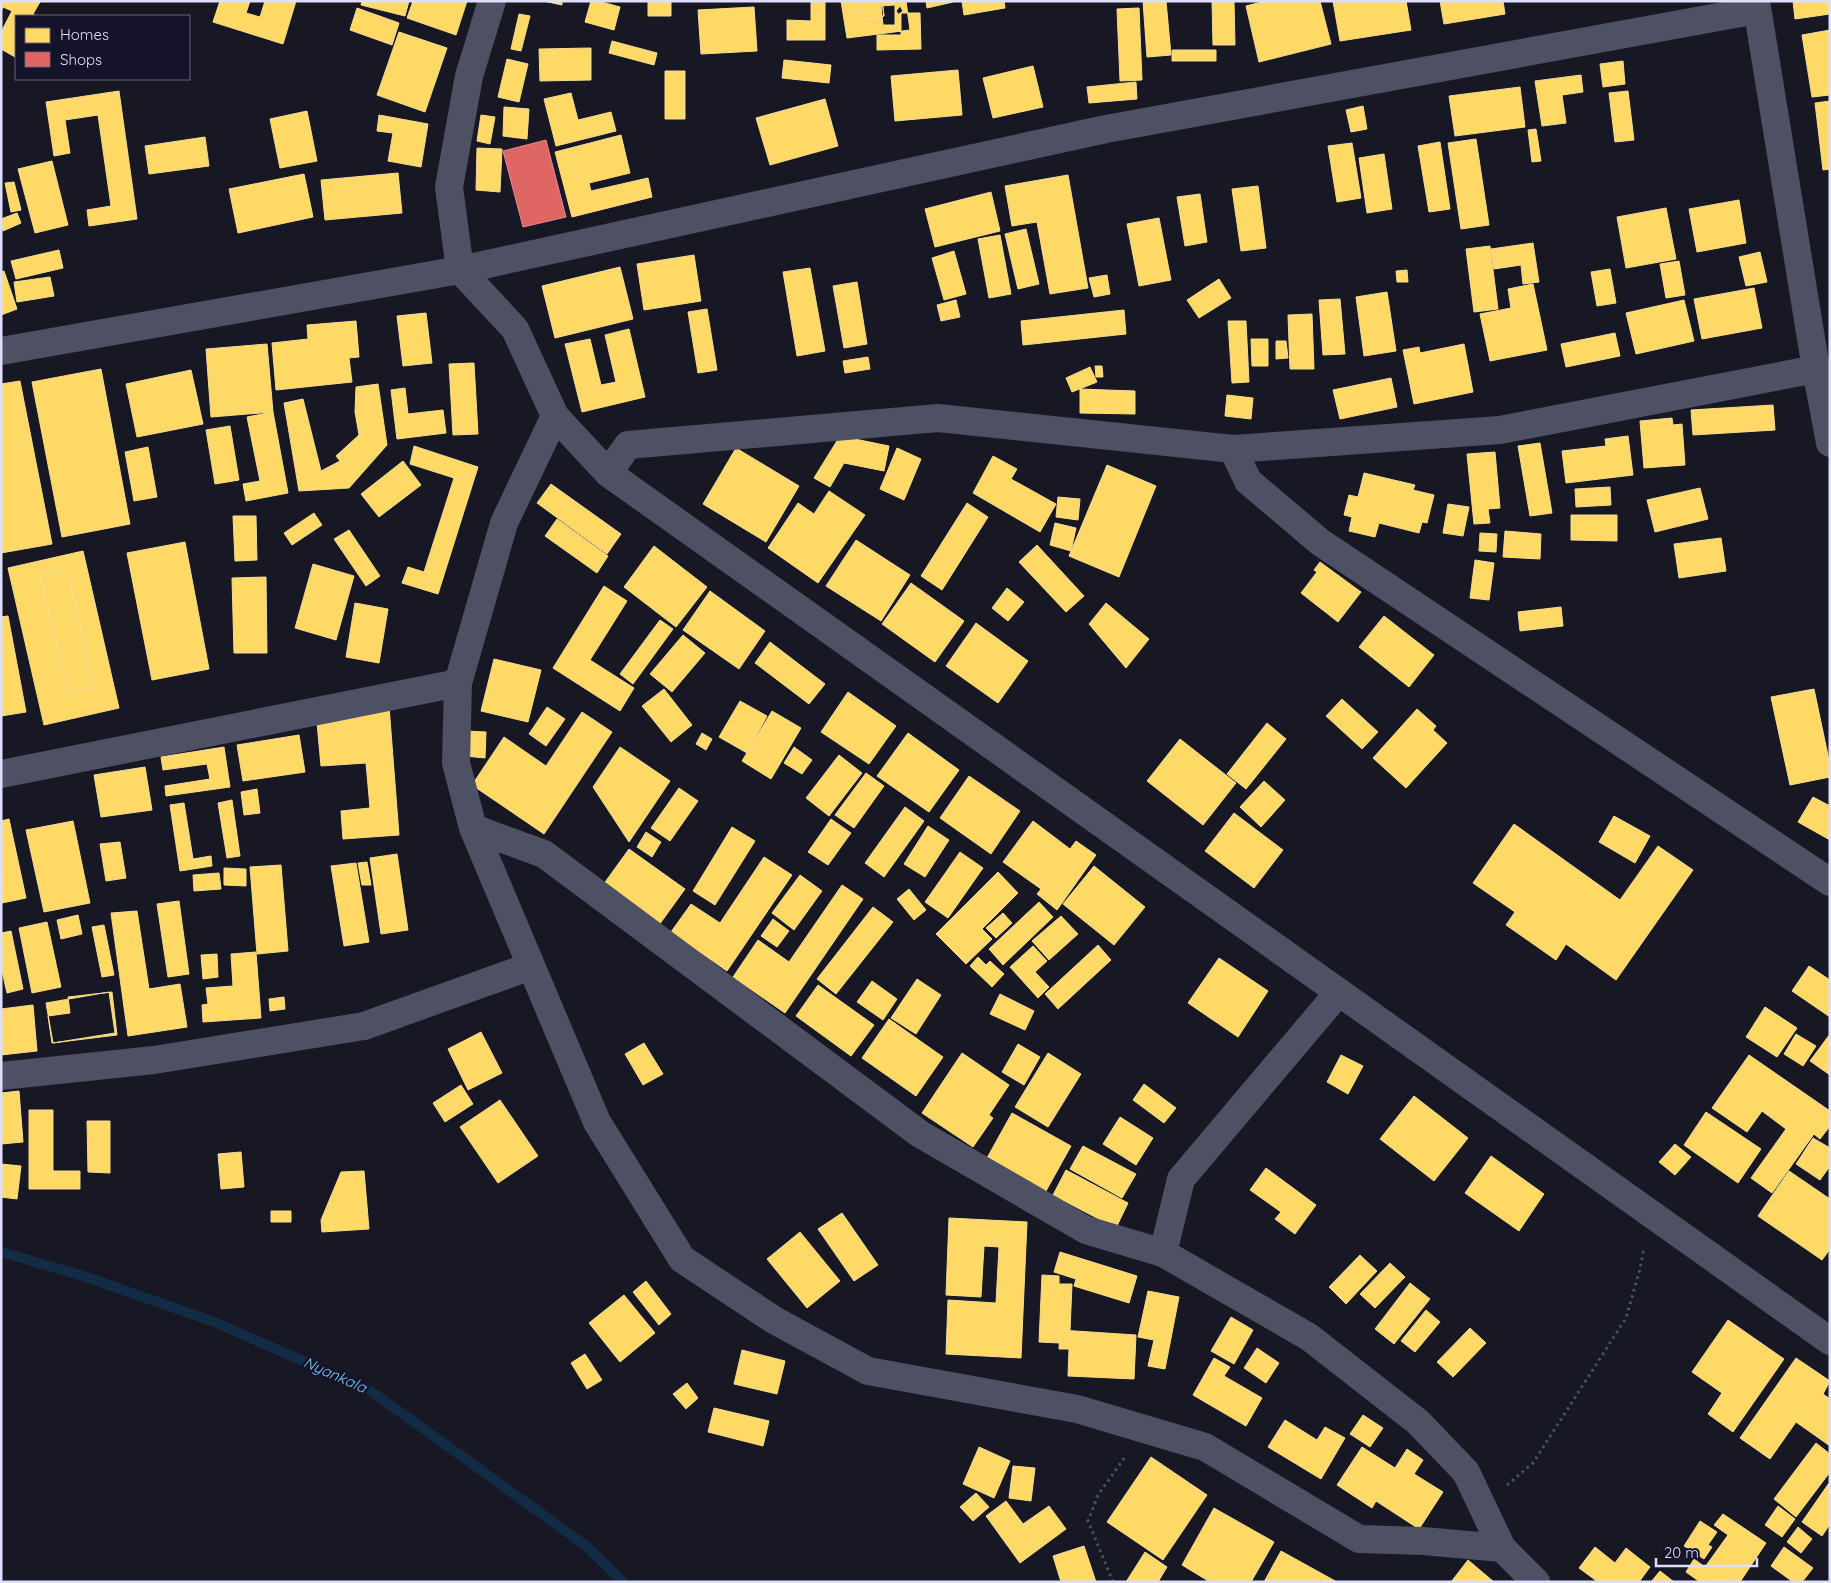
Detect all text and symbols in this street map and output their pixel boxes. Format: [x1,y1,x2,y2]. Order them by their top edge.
legend [15,15,190,80]
text: Homes [60,25,109,44]
text: Shops [60,50,102,69]
water label: Nyankala [301,1352,370,1397]
scale bar [1656,1536,1757,1568]
text: 20 m [1664,1543,1699,1562]

